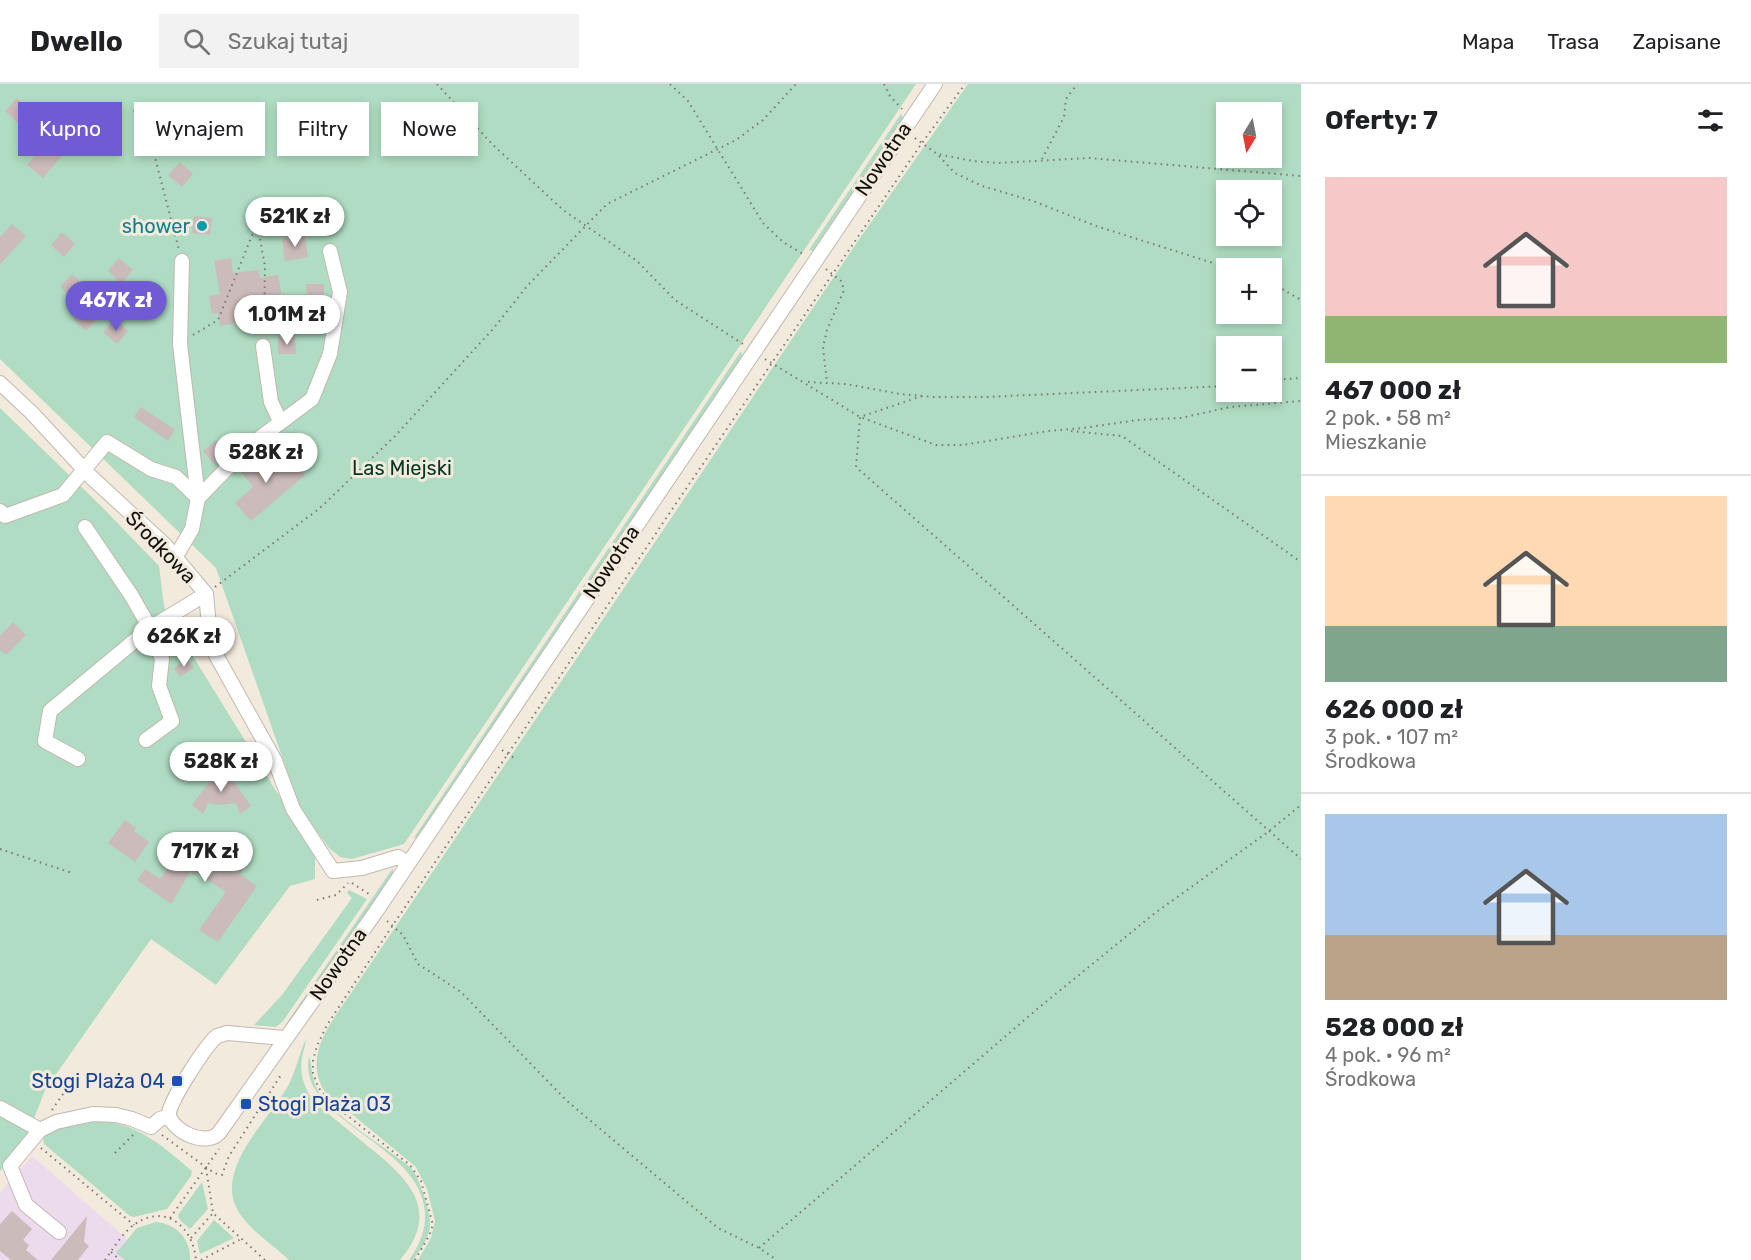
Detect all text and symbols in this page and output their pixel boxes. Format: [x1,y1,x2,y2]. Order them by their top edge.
search box [159,14,579,68]
text: Dwello [30,25,123,58]
icon: search [180,25,213,58]
text: Szukaj tutaj [228,28,348,55]
text: Mapa [1462,29,1514,54]
text: Trasa [1547,29,1599,54]
text: Zapisane [1632,29,1721,54]
chip: Kupno [18,102,122,156]
chip: Wynajem [134,102,265,156]
chip: Filtry [277,102,369,156]
chip: Nowe [381,102,478,156]
north arrow [1216,102,1282,168]
map controls [1216,102,1282,402]
icon: filters [1694,104,1727,137]
text: Oferty: 7 [1325,105,1438,136]
street label: Nowotna [850,118,916,200]
button: locate [1216,180,1282,246]
pin: 521K zł [240,197,350,248]
text: 521K zł [259,204,331,228]
place label: shower [122,214,190,238]
icon: home [1472,216,1580,324]
marker: shower [195,219,209,233]
button: + [1216,258,1282,324]
pin: 467K zł [61,281,171,332]
text: 467K zł [80,288,152,312]
pin: 1.01M zł [225,295,349,346]
text: 1.01M zł [248,302,326,326]
button: − [1216,336,1282,402]
text: 467 000 zł [1325,375,1461,406]
text: 2 pok. · 58 m² [1325,406,1451,430]
text: Mieszkanie [1325,430,1427,454]
pin: 528K zł [211,433,321,484]
text: 528K zł [229,440,303,464]
park label: Las Miejski [352,456,452,480]
street label: Środkowa [121,506,201,588]
street label: Nowotna [578,521,644,603]
icon: home [1472,535,1580,643]
pin: 626K zł [129,617,239,668]
text: 626K zł [147,624,221,648]
text: 626 000 zł [1325,694,1463,725]
text: 3 pok. · 107 m² [1325,725,1458,749]
pin: 528K zł [166,742,276,793]
text: 528K zł [184,749,258,773]
text: Środkowa [1325,749,1416,773]
pin: 717K zł [150,832,260,883]
text: 717K zł [171,839,239,863]
icon: home [1472,853,1580,961]
street label: Nowotna [304,923,372,1005]
text: 528 000 zł [1325,1012,1464,1043]
text: 4 pok. · 96 m² [1325,1043,1451,1067]
text: Środkowa [1325,1067,1416,1091]
place label: Stogi Plaża 04 [32,1069,165,1093]
marker: Stogi Plaża 04 [170,1074,184,1088]
place label: Stogi Plaża 03 [258,1092,391,1116]
marker: Stogi Plaża 03 [239,1097,253,1111]

